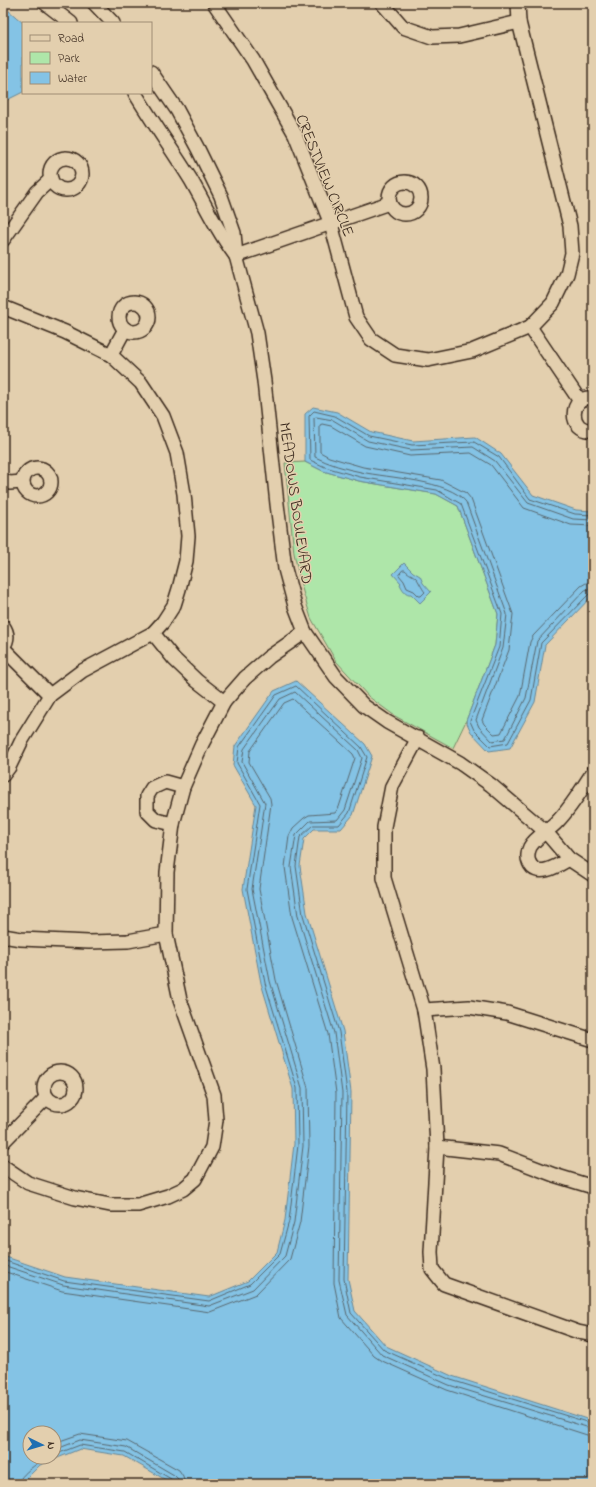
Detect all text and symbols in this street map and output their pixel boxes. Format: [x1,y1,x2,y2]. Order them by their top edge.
legend [22,22,152,94]
text: Road [58,30,84,48]
text: Park [58,50,80,68]
text: Water [58,70,87,88]
street label: CRESTVIEW CIRCLE [289,111,360,241]
street label: MEADOWS BOULEVARD [272,421,318,586]
north arrow [22,1425,62,1465]
text: N [43,1441,59,1450]

